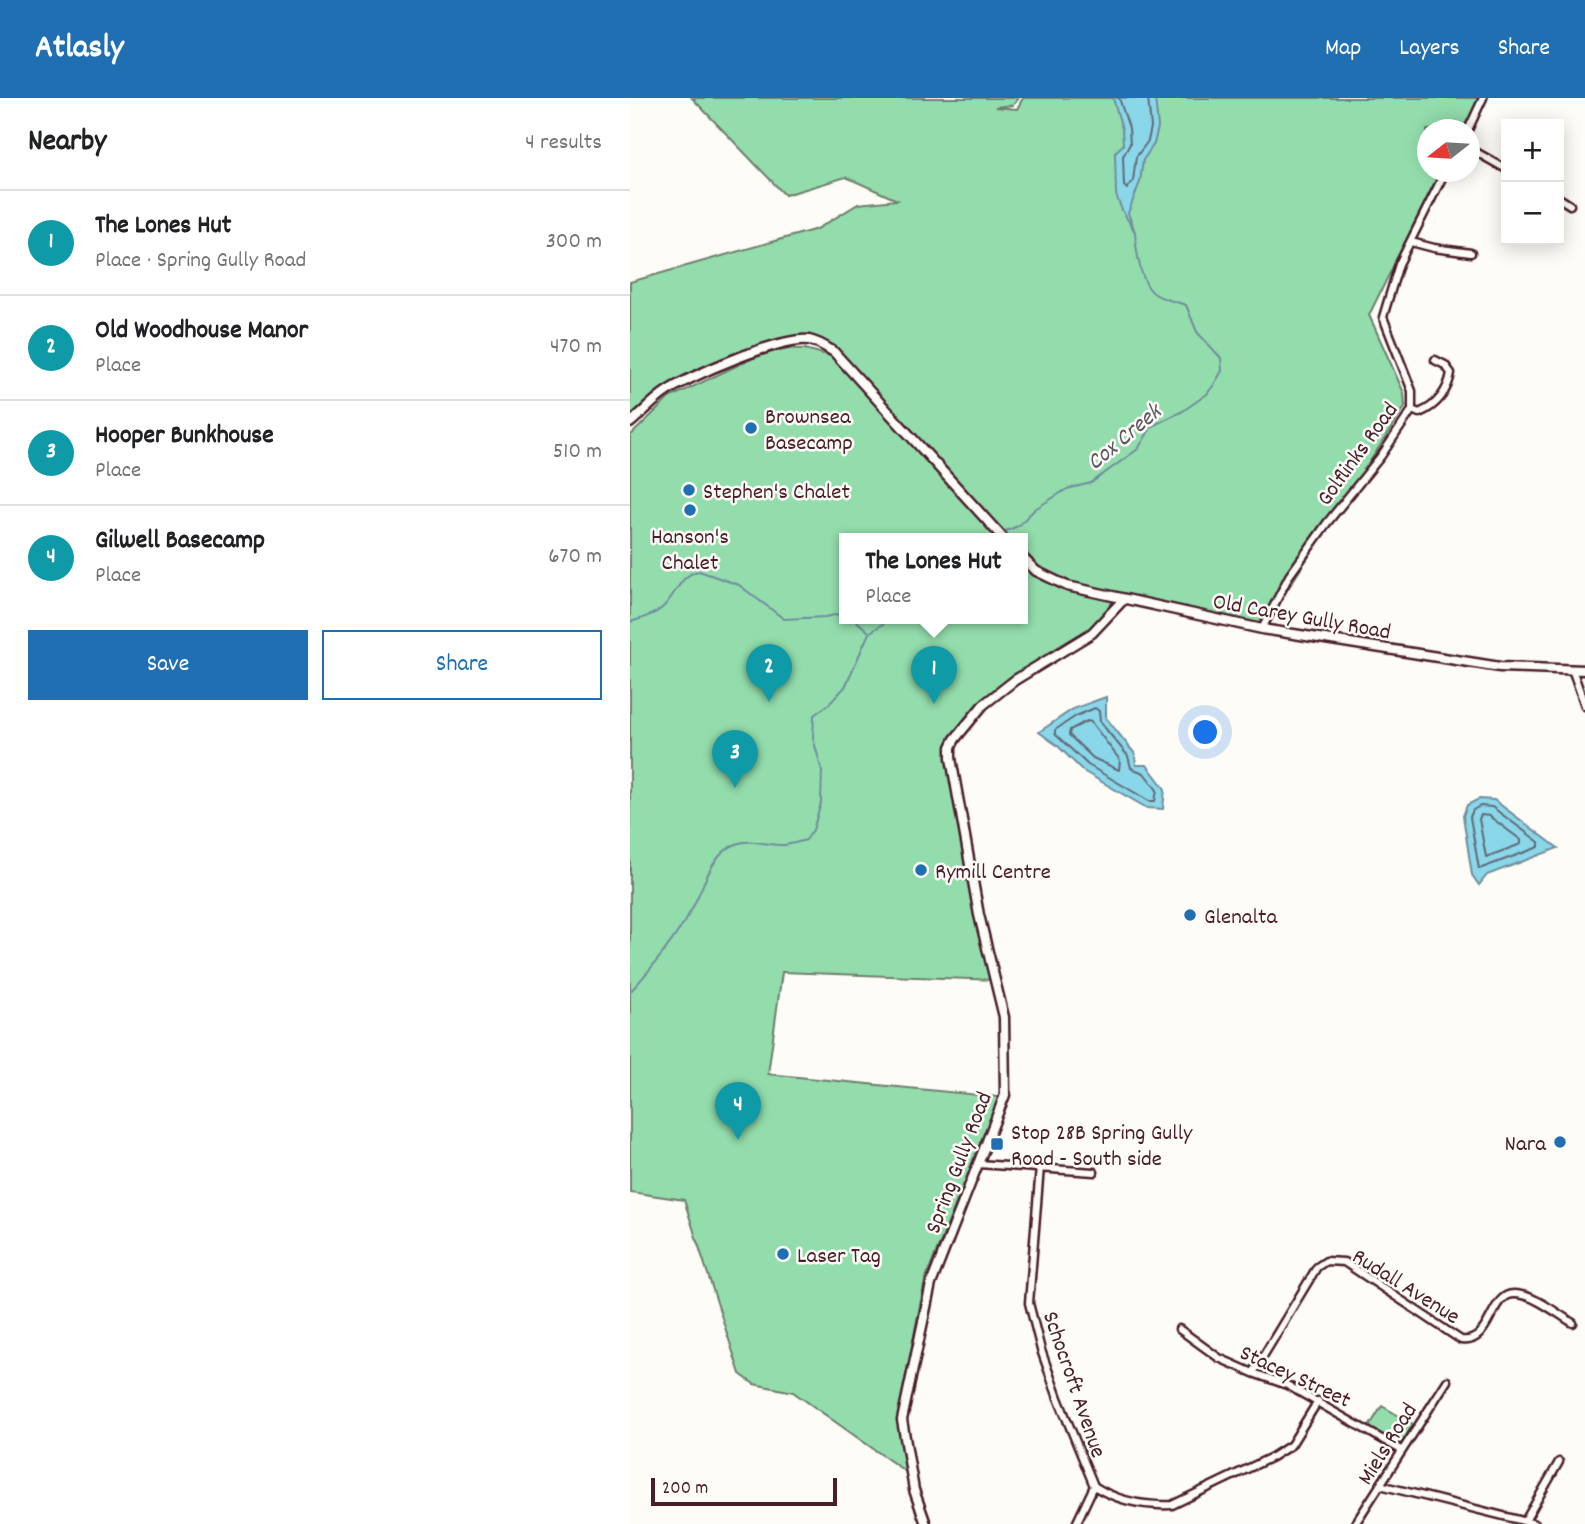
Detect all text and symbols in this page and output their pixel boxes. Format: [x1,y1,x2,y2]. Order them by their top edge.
text: Atlasly [35,26,124,73]
text: Map [1325,32,1361,66]
text: Layers [1399,32,1460,66]
text: Share [1498,32,1550,66]
north arrow [1417,119,1480,182]
map controls [1501,119,1564,245]
button: + [1501,119,1564,182]
text: Nearby [28,122,106,165]
text: 4 results [525,127,602,160]
button: − [1501,182,1564,245]
text: The Lones Hut [95,208,231,245]
text: 1 [48,226,54,259]
text: 300 m [546,226,602,259]
text: Place · Spring Gully Road [95,245,306,278]
text: Old Woodhouse Manor [95,313,308,350]
text: 2 [46,331,56,364]
text: 470 m [550,331,602,364]
text: Place [95,350,141,383]
water label: Cox Creek [1080,395,1171,480]
street label: Golflinks Road [1310,396,1408,514]
place label: Brownsea Basecamp [765,402,853,461]
text: Hooper Bunkhouse [95,418,274,455]
marker: Brownsea Basecamp [743,420,759,436]
text: 3 [46,436,56,469]
text: 510 m [553,436,602,469]
text: Place [95,455,141,488]
place label: Stephen's Chalet [703,477,850,510]
marker: Stephen's Chalet [681,482,697,498]
marker: Hanson's Chalet [682,502,698,518]
place label: Hanson's Chalet [651,522,729,581]
text: Gilwell Basecamp [95,523,265,560]
popup [839,533,1028,624]
text: 4 [46,541,56,574]
text: 670 m [548,541,602,574]
text: The Lones Hut [865,544,1002,581]
text: Place [95,560,141,593]
text: Place [865,581,911,614]
street label: Old Carey Gully Road [1210,587,1393,650]
button: Save [28,630,308,700]
button: Share [322,630,602,700]
pin: 2 [746,644,792,702]
pin: 1 [911,646,957,704]
your location [1188,715,1222,749]
pin: 3 [712,730,758,788]
place label: Rymill Centre [935,857,1051,890]
marker: Rymill Centre [913,862,929,878]
place label: Glenalta [1204,902,1279,935]
marker: Glenalta [1182,907,1198,923]
pin: 4 [715,1082,761,1140]
street label: Spring Gully Road [918,1088,1002,1239]
place label: Stop 28B Spring Gully Road - South side [1011,1118,1193,1177]
place label: Nara [1505,1129,1547,1162]
marker: Nara [1552,1134,1568,1150]
marker: Stop 28B Spring Gully Road - South side [989,1136,1005,1152]
place label: Laser Tag [797,1241,881,1274]
street label: Rudall Avenue [1345,1242,1466,1334]
marker: Laser Tag [775,1246,791,1262]
street label: Schocroft Avenue [1032,1307,1113,1463]
street label: Stacey Street [1234,1338,1356,1418]
street label: Miels Road [1351,1397,1427,1492]
scale bar [651,1475,836,1507]
text: 200 m [662,1476,708,1503]

